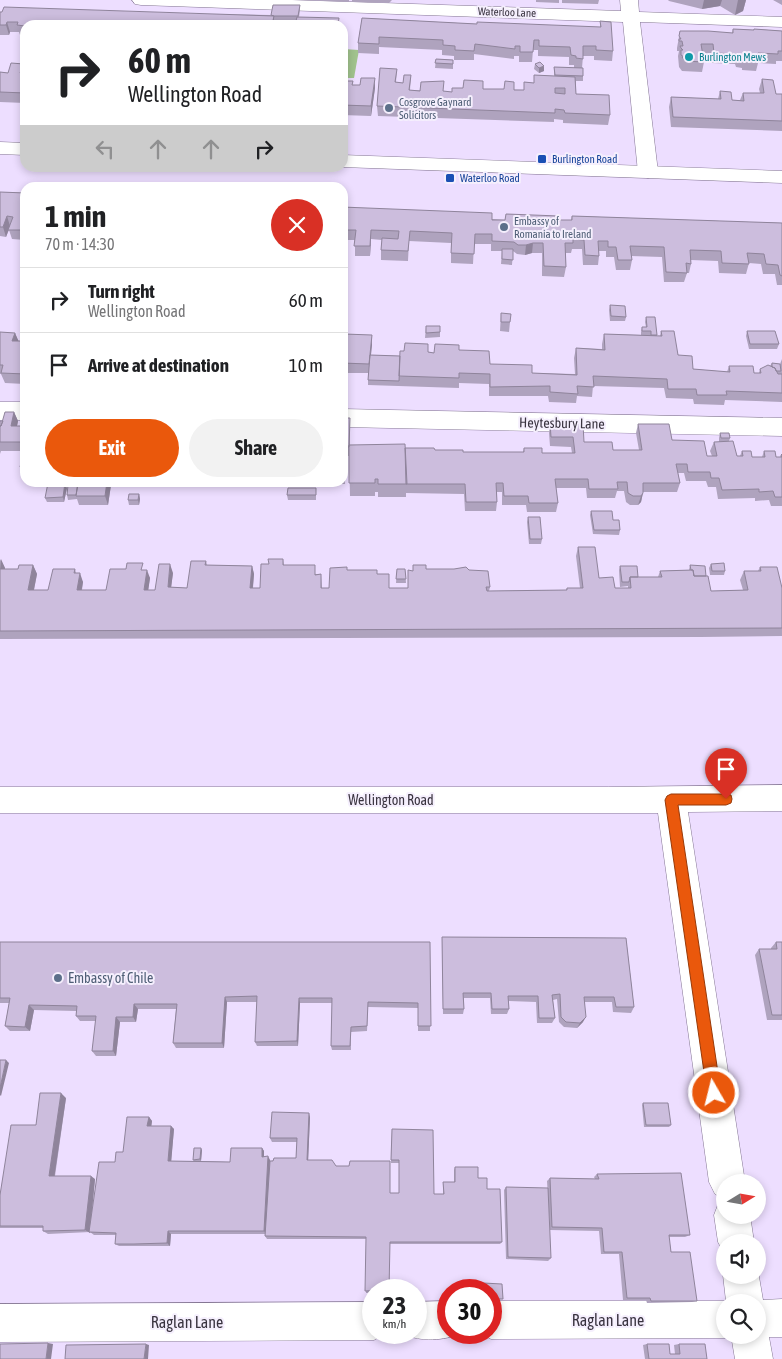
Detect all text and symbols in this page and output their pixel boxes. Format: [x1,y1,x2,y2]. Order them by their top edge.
street label: Waterloo Lane [478,5,536,19]
icon: right [45,40,110,105]
text: 60 m [128,40,191,80]
marker: Burlington Mews [683,51,695,63]
place label: Burlington Mews [699,51,766,63]
text: Wellington Road [128,81,262,107]
place label: Cosgrove Gaynard Solicitors [399,96,471,121]
marker: Cosgrove Gaynard Solicitors [383,102,395,114]
icon: left [91,135,119,163]
icon: ahead [144,135,172,163]
icon: ahead [197,135,225,163]
icon: right [250,135,278,163]
marker: Burlington Road [536,153,548,165]
place label: Burlington Road [552,153,617,165]
marker: Waterloo Road [444,172,456,184]
place label: Waterloo Road [460,172,520,184]
text: 1 min [45,199,106,233]
button: close [271,199,323,251]
place label: Embassy of Romania to Ireland [514,215,592,240]
marker: Embassy of Romania to Ireland [498,221,510,233]
text: 70 m · 14:30 [45,235,115,253]
text: Turn right [88,280,155,302]
icon: right [45,286,73,314]
text: 60 m [289,289,323,311]
text: Wellington Road [88,302,186,320]
icon: arrive [45,351,73,379]
text: Arrive at destination [88,354,229,376]
text: 10 m [289,354,323,376]
street label: Heytesbury Lane [519,414,605,432]
button: Exit [45,419,179,477]
button: Share [189,419,323,477]
pin [705,748,747,799]
icon: arrive [712,755,740,783]
street label: Wellington Road [348,792,434,808]
place label: Embassy of Chile [68,970,153,986]
marker: Embassy of Chile [52,972,64,984]
position arrow [687,1066,739,1118]
north arrow [716,1174,766,1224]
map controls [716,1174,766,1344]
button: sound [716,1234,766,1284]
speed limit sign: 30 [437,1279,502,1344]
text: 23 [383,1291,406,1319]
button: search [716,1294,766,1344]
street label: Raglan Lane [572,1311,644,1330]
street label: Raglan Lane [151,1313,223,1332]
text: km/h [383,1317,406,1331]

